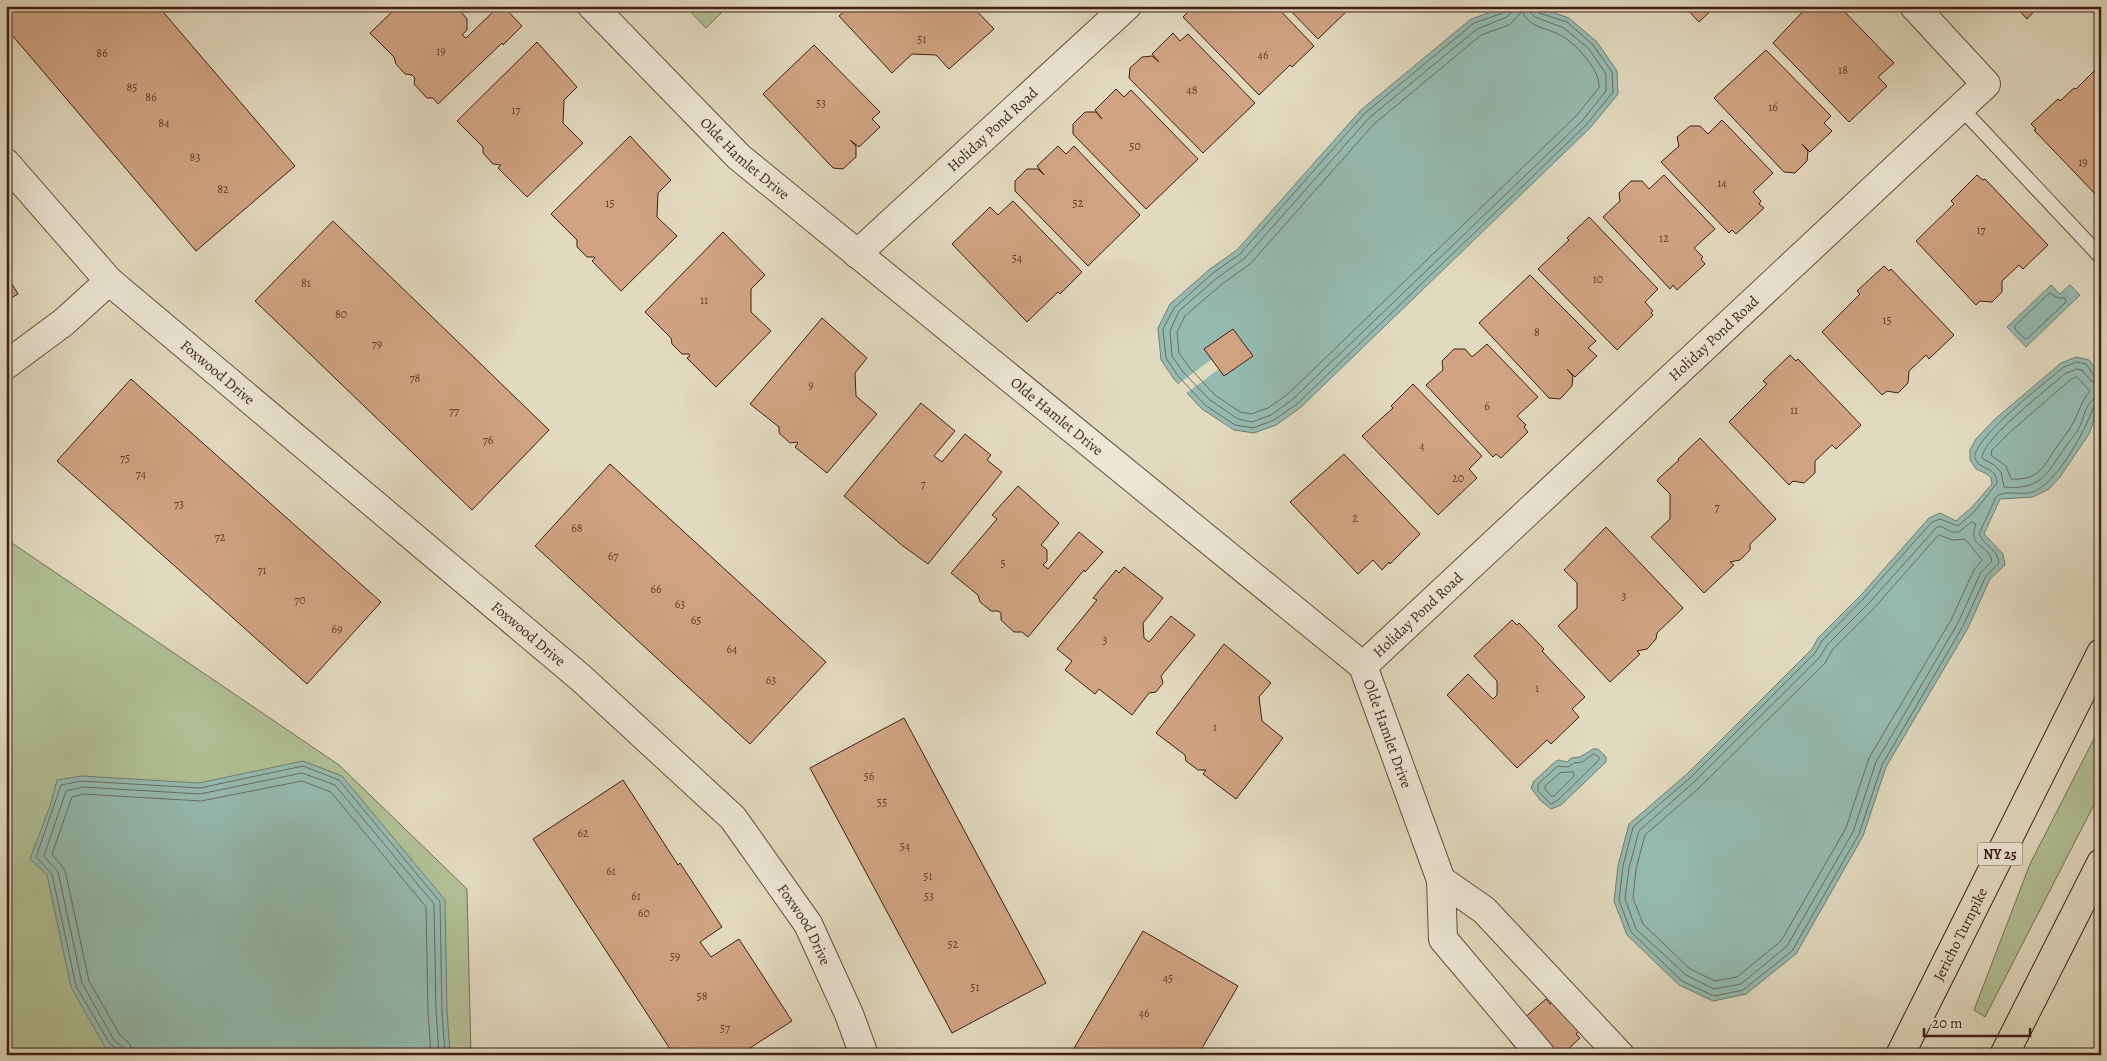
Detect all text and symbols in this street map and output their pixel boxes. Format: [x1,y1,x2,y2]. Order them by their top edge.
house number: 51 [917,31,927,47]
house number: 19 [436,43,446,59]
house number: 86 [96,45,108,61]
house number: 46 [1258,47,1269,63]
house number: 18 [1838,62,1848,78]
house number: 85 [127,79,137,95]
street label: Holiday Pond Road [943,82,1043,176]
house number: 48 [1186,82,1198,98]
house number: 86 [145,89,157,105]
house number: 53 [816,95,826,111]
house number: 16 [1768,99,1778,115]
house number: 17 [511,102,522,118]
street label: Olde Hamlet Drive [696,113,794,204]
house number: 84 [158,115,170,131]
house number: 50 [1129,138,1141,154]
house number: 83 [190,149,200,165]
house number: 19 [2078,154,2088,170]
house number: 14 [1717,175,1727,191]
house number: 82 [217,181,229,197]
house number: 15 [605,195,615,211]
house number: 52 [1073,195,1084,211]
house number: 17 [1976,222,1987,238]
house number: 12 [1659,230,1669,246]
house number: 54 [1012,250,1023,266]
house number: 10 [1593,271,1603,287]
house number: 81 [301,275,311,291]
street label: Holiday Pond Road [1664,291,1764,385]
house number: 11 [700,292,708,308]
house number: 80 [335,306,347,322]
house number: 15 [1882,312,1892,328]
house number: 8 [1534,324,1540,340]
street label: Foxwood Drive [176,335,259,410]
house number: 79 [372,336,382,352]
house number: 78 [410,370,421,386]
street label: Olde Hamlet Drive [1006,372,1108,460]
house number: 9 [808,377,814,393]
house number: 6 [1484,398,1490,414]
house number: 11 [1790,402,1798,418]
house number: 77 [449,403,460,419]
house number: 76 [483,432,494,448]
house number: 4 [1419,438,1425,454]
house number: 75 [120,450,130,466]
house number: 74 [136,466,147,482]
house number: 20 [1452,470,1464,486]
house number: 7 [920,476,926,492]
house number: 73 [174,496,184,512]
house number: 7 [1714,499,1720,515]
house number: 2 [1352,510,1358,526]
house number: 68 [571,520,583,536]
house number: 72 [215,529,226,545]
house number: 67 [608,548,619,564]
house number: 5 [1000,555,1006,571]
house number: 71 [257,562,267,578]
street label: Holiday Pond Road [1368,567,1468,662]
house number: 66 [650,581,662,597]
house number: 3 [1622,588,1627,604]
house number: 70 [294,592,306,608]
house number: 63 [675,596,685,612]
street label: Foxwood Drive [487,597,570,671]
house number: 65 [691,612,701,628]
house number: 69 [331,621,343,637]
house number: 3 [1103,632,1108,648]
house number: 64 [727,641,738,657]
house number: 63 [766,672,776,688]
street label: Olde Hamlet Drive [1359,676,1417,791]
house number: 1 [1535,680,1539,696]
house number: 1 [1213,719,1217,735]
house number: 56 [864,768,875,784]
house number: 55 [877,794,887,810]
house number: 62 [577,825,589,841]
house number: 54 [900,838,911,854]
road number: NY 25 [1978,842,2022,866]
house number: 61 [606,863,616,879]
house number: 51 [923,868,933,884]
street label: Foxwood Drive [773,880,836,969]
street label: Jericho Turnpike [1929,884,1992,984]
house number: 61 [631,888,641,904]
house number: 53 [924,888,934,904]
house number: 60 [638,905,650,921]
house number: 52 [948,936,959,952]
house number: 59 [670,948,680,964]
house number: 45 [1163,970,1173,986]
house number: 51 [970,979,980,995]
house number: 58 [697,988,708,1004]
house number: 46 [1139,1005,1150,1021]
scale bar [1924,1006,2031,1038]
text: 20 m [1932,1013,1963,1033]
house number: 57 [720,1020,731,1036]

